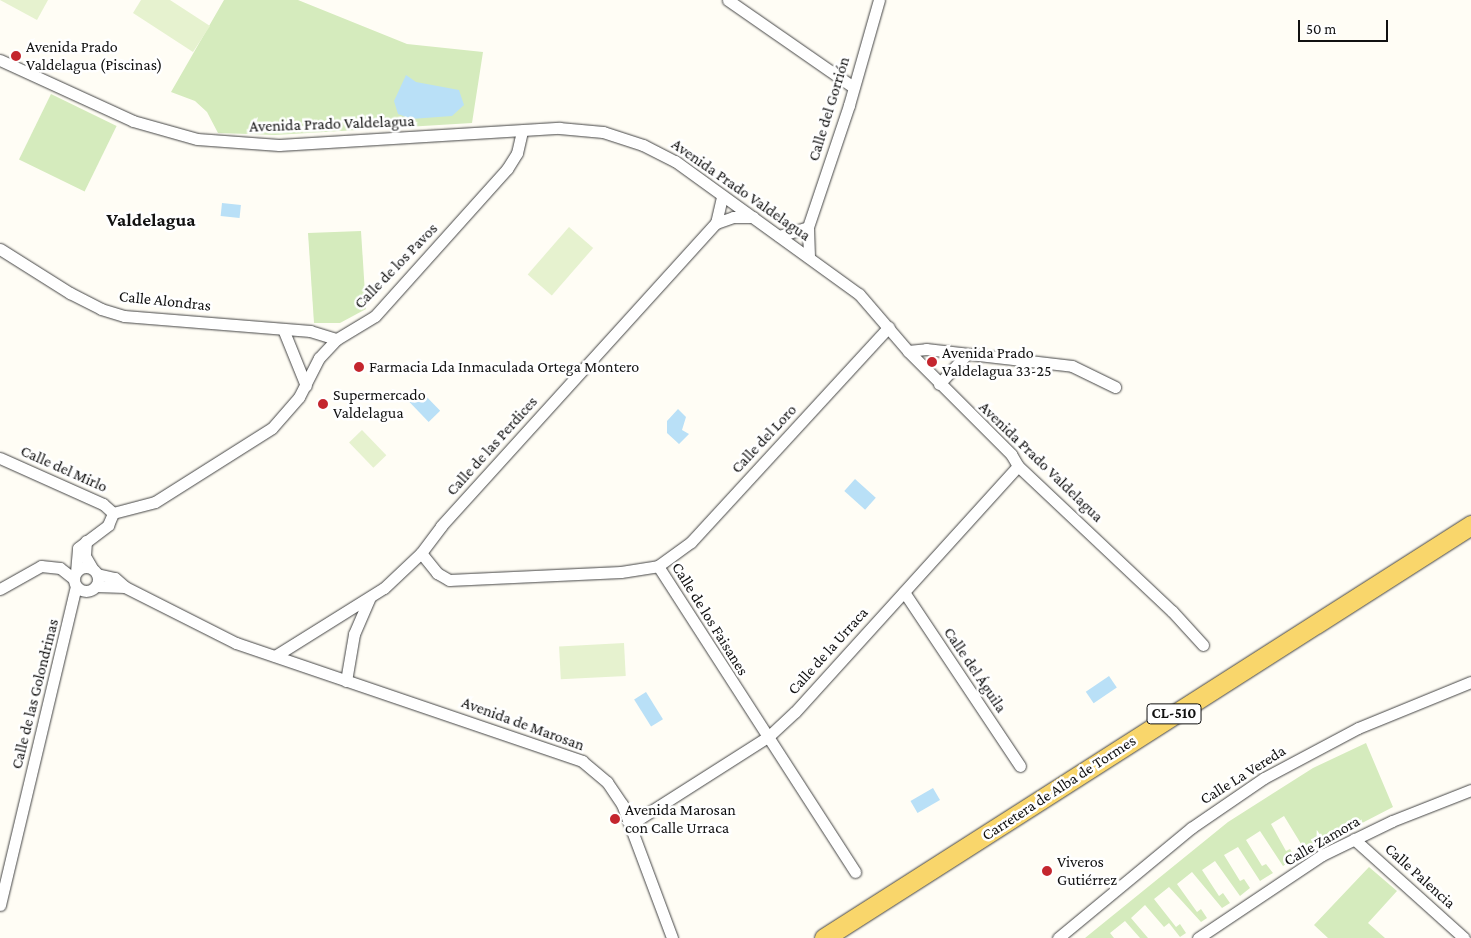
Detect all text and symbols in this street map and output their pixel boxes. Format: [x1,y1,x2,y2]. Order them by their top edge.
scale bar [1301,10,1391,42]
text: 50 m [1306,21,1336,37]
place label: Avenida Prado Valdelagua (Piscinas) [26,37,162,75]
marker: Avenida Prado Valdelagua (Piscinas) [10,50,22,62]
street label: Calle del Gorrión [804,55,854,163]
street label: Avenida Prado Valdelagua [249,112,415,136]
street label: Avenida Prado Valdelagua [668,135,814,245]
district label: Valdelagua [107,209,195,231]
street label: Calle de los Pavos [350,219,442,313]
street label: Calle Alondras [118,287,212,315]
place label: Avenida Prado Valdelagua 33-25 [942,343,1052,381]
marker: Avenida Prado Valdelagua 33-25 [926,356,938,368]
place label: Farmacia Lda Inmaculada Ortega Montero [369,357,639,377]
marker: Farmacia Lda Inmaculada Ortega Montero [353,361,365,373]
place label: Supermercado Valdelagua [333,385,426,423]
street label: Calle de las Perdices [442,392,542,500]
marker: Supermercado Valdelagua [317,398,329,410]
street label: Avenida Prado Valdelagua [975,398,1107,526]
street label: Calle del Loro [727,401,801,477]
street label: Calle del Mirlo [18,441,110,497]
street label: Calle de los Faisanes [667,559,753,679]
street label: Calle de la Urraca [784,603,872,699]
street label: Calle de las Golondrinas [7,617,63,771]
street label: Calle del Águila [939,624,1011,716]
street label: Avenida de Marosan [459,693,587,755]
road number: CL-510 [1146,702,1202,726]
street label: Carretera de Alba de Tormes [978,731,1140,845]
street label: Calle La Vereda [1197,741,1289,809]
place label: Avenida Marosan con Calle Urraca [625,800,736,838]
street label: Calle Zamora [1281,812,1363,870]
marker: Avenida Marosan con Calle Urraca [609,813,621,825]
street label: Calle Palencia [1381,839,1459,913]
place label: Viveros Gutiérrez [1057,852,1117,890]
marker: Viveros Gutiérrez [1041,865,1053,877]

